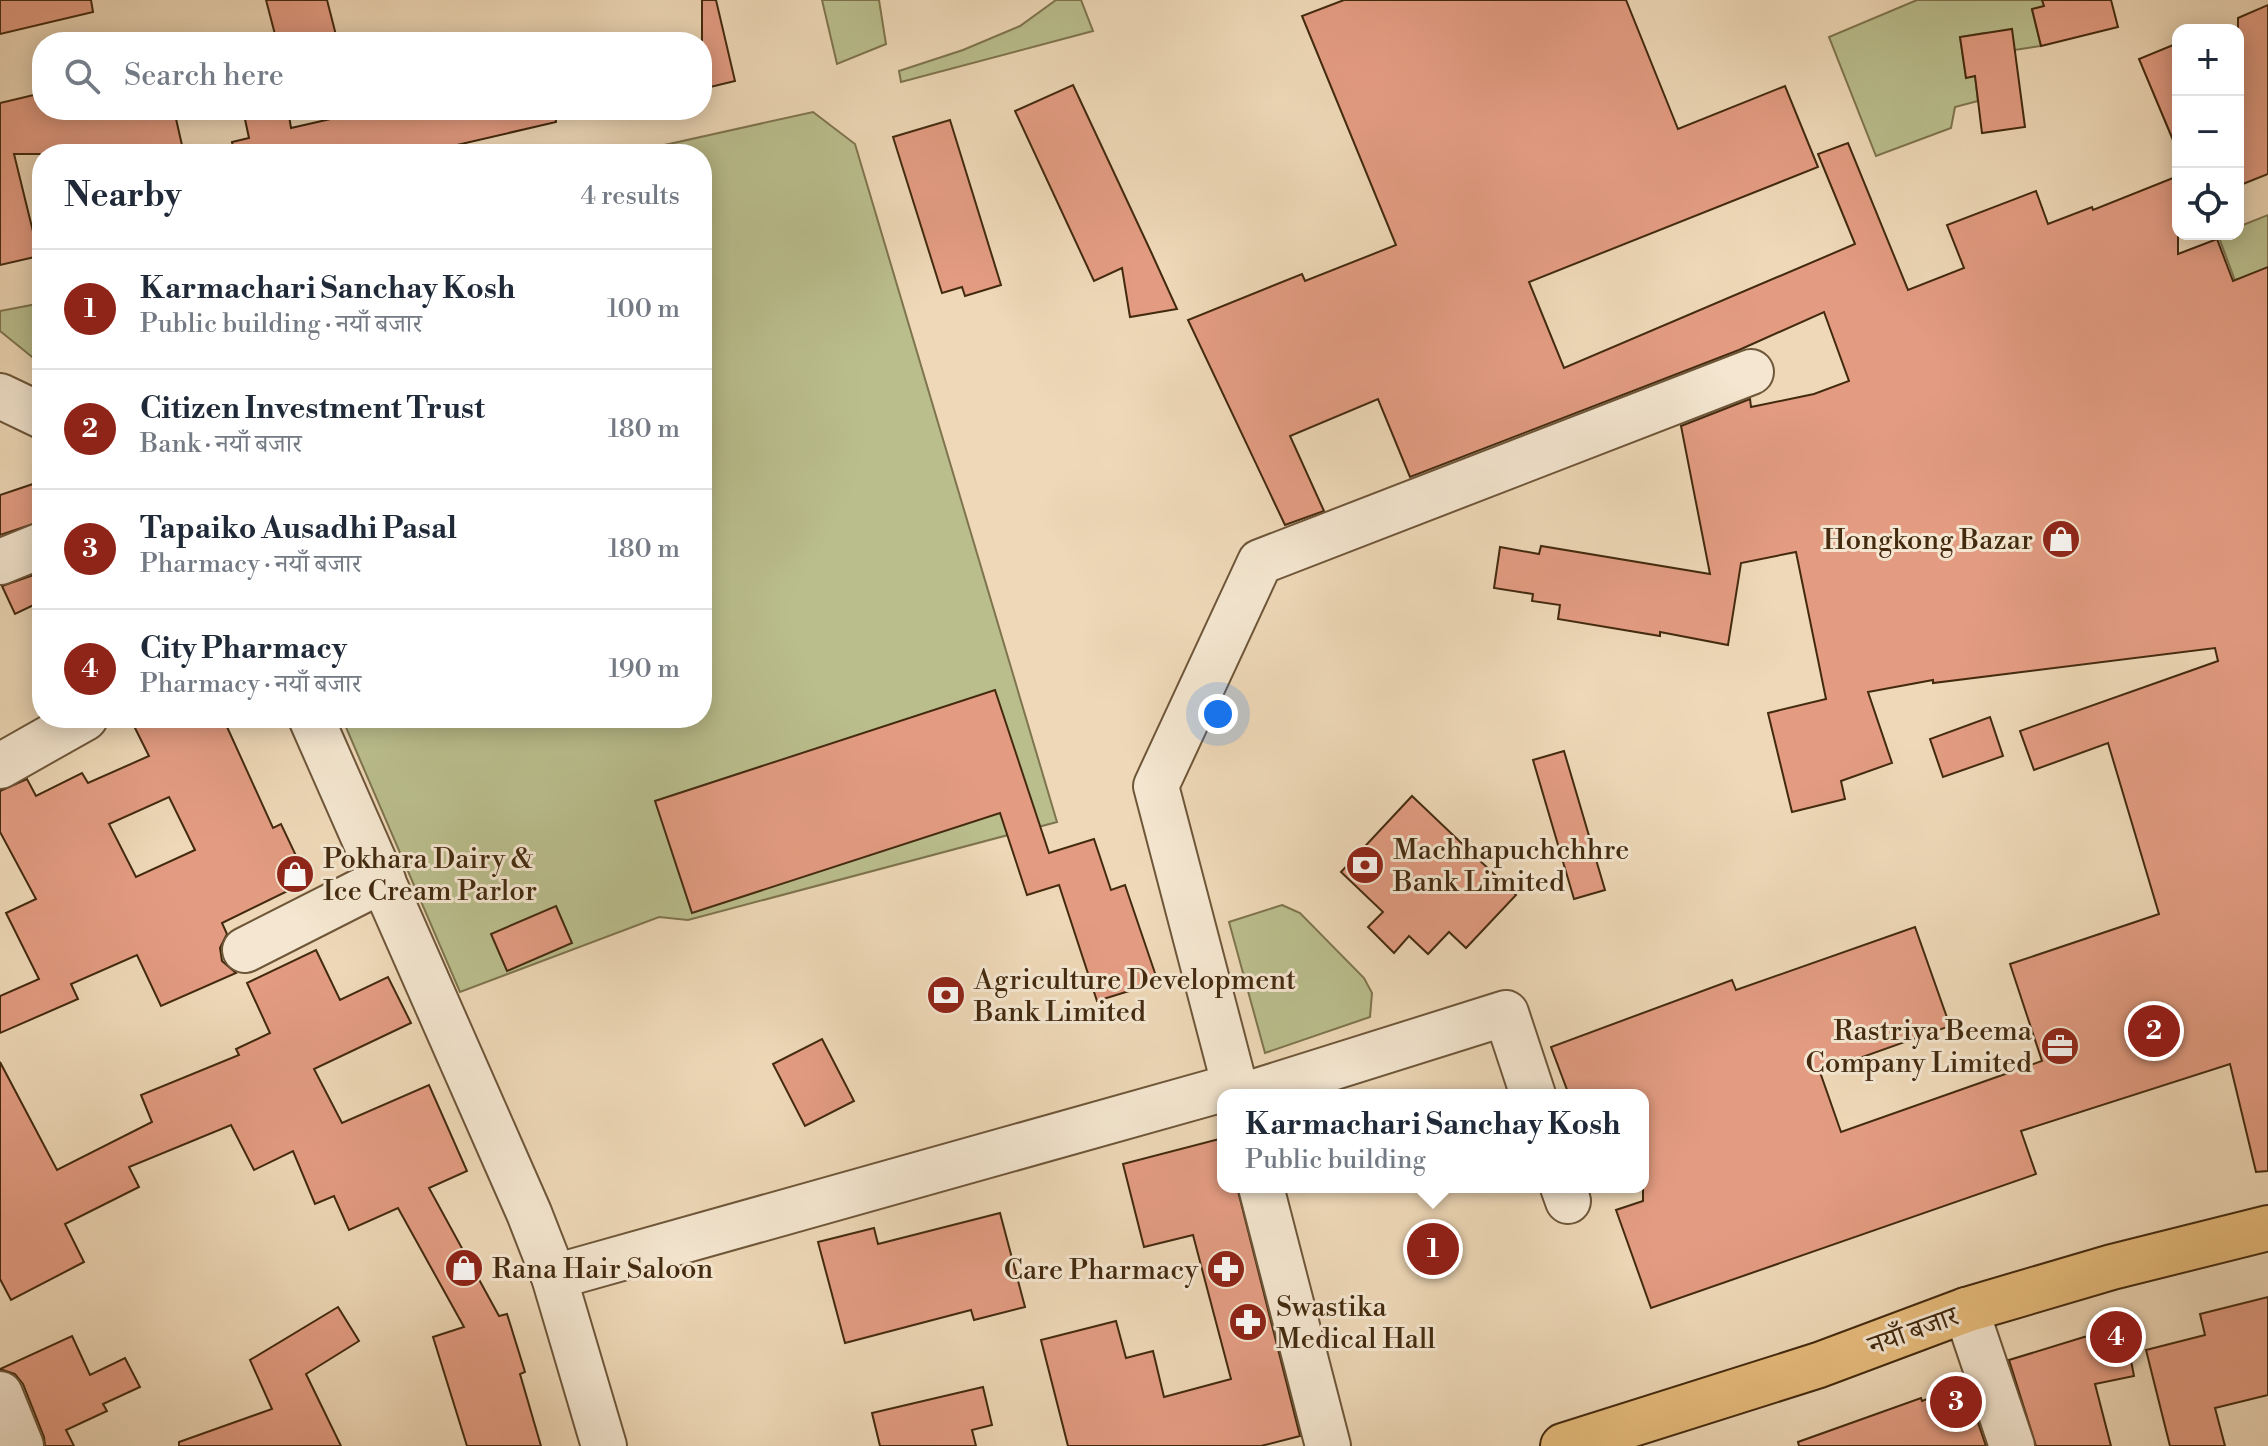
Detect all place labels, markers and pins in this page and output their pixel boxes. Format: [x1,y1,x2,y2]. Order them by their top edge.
shop icon: Hongkong Bazar [2040,518,2082,560]
place label: Hongkong Bazar [1823,523,2033,558]
place label: Machhapuchchhre Bank Limited [1392,833,1629,900]
place label: Pokhara Dairy & Ice Cream Parlor [323,842,537,909]
bank icon: Machhapuchchhre Bank Limited [1344,844,1386,886]
shop icon: Pokhara Dairy & Ice Cream Parlor [274,853,316,895]
place label: Agriculture Development Bank Limited [973,963,1296,1030]
bank icon: Agriculture Development Bank Limited [925,974,967,1016]
pin: 2 [2128,1001,2180,1061]
place label: Rastriya Beema Company Limited [1805,1014,2033,1081]
office icon: Rastriya Beema Company Limited [2039,1025,2081,1067]
pin: 1 [1407,1219,1459,1279]
shop icon: Rana Hair Saloon [443,1247,485,1289]
pharmacy icon: Care Pharmacy [1205,1248,1247,1290]
place label: Rana Hair Saloon [492,1252,714,1287]
place label: Care Pharmacy [1004,1253,1198,1288]
place label: Swastika Medical Hall [1276,1290,1436,1357]
pharmacy icon: Swastika Medical Hall [1227,1301,1269,1343]
pin: 4 [2090,1307,2142,1367]
pin: 3 [1930,1372,1982,1432]

